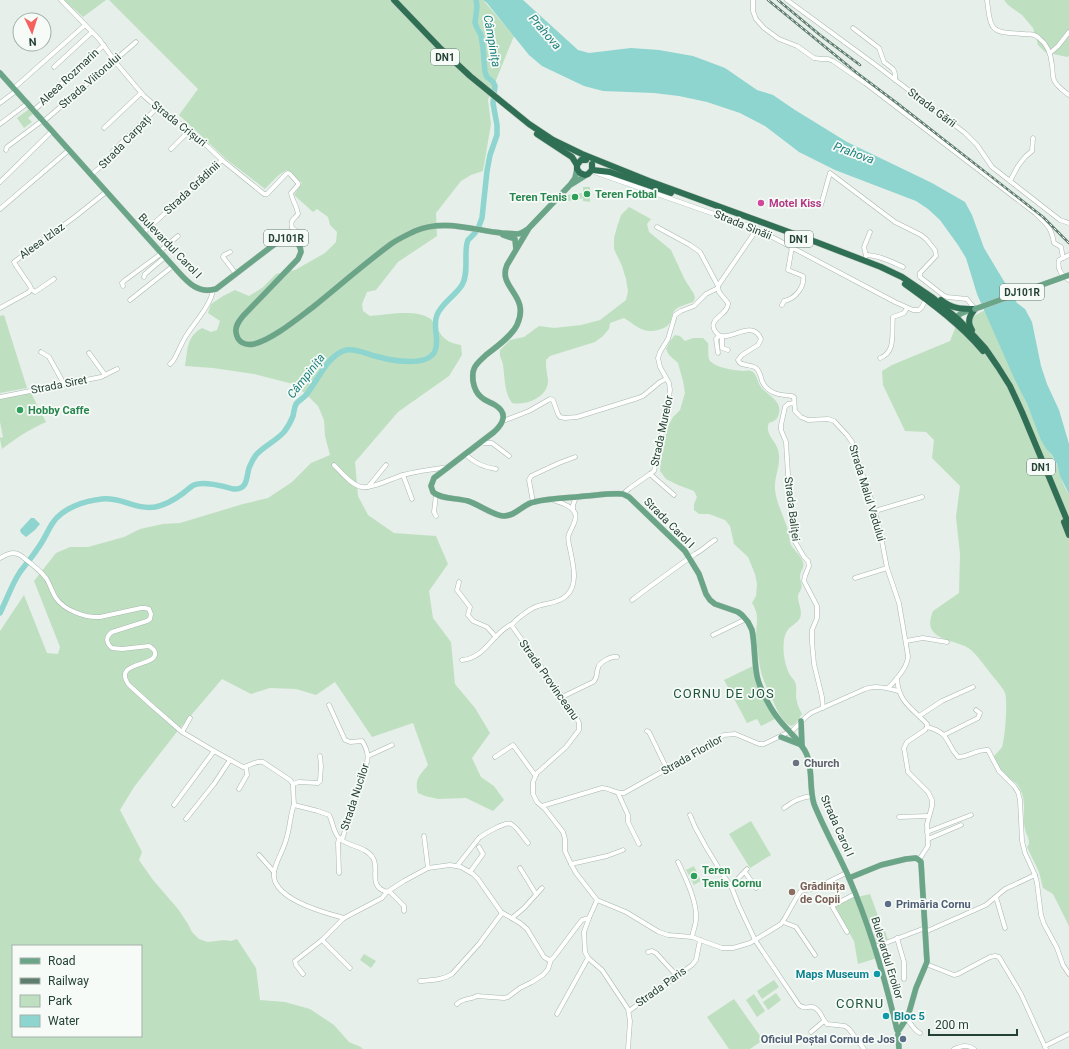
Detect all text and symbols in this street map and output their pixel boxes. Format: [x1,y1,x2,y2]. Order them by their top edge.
water label: Prahova [526,11,564,53]
north arrow [12,12,52,52]
water label: Câmpinița [480,14,503,68]
text: N [28,35,37,48]
street label: Aleea Rozmarin [36,46,102,108]
road number: DN1 [431,49,459,65]
street label: Strada Viitorului [56,51,124,111]
street label: Strada Gării [905,86,959,130]
street label: Strada Crișuri [149,98,209,150]
street label: Strada Carpați [96,112,154,172]
water label: Prahova [832,139,876,167]
street label: Strada Grădinii [161,159,223,217]
place label: Teren Fotbal [595,188,657,201]
marker: Teren Fotbal [582,189,592,199]
place label: Teren Tenis [509,191,567,204]
marker: Teren Tenis [570,192,580,202]
place label: Motel Kiss [769,197,822,210]
marker: Motel Kiss [756,198,766,208]
street label: Strada Sinăii [712,208,774,242]
street label: Bulevardul Carol I [136,211,204,281]
street label: Aleea Izlaz [17,220,68,262]
road number: DJ101R [264,230,308,246]
road number: DN1 [785,231,813,247]
road number: DJ101R [1000,284,1044,300]
water label: Câmpinița [284,351,329,402]
street label: Strada Siret [30,373,89,397]
street label: Strada Murelor [648,394,676,468]
place label: Hobby Caffe [28,404,89,417]
marker: Hobby Caffe [15,405,25,415]
street label: Strada Malul Vadului [846,443,888,543]
road number: DN1 [1027,459,1055,475]
street label: Strada Baliței [782,476,802,542]
street label: Strada Carol I [641,495,697,551]
street label: Strada Provinceanu [516,637,582,723]
district label: CORNU DE JOS [673,686,775,701]
street label: Strada Florilor [659,732,725,778]
place label: Church [804,757,839,770]
marker: Church [791,758,801,768]
street label: Strada Nucilor [338,762,372,832]
street label: Strada Carol I [818,793,856,859]
place label: Teren Tenis Cornu [702,864,761,890]
marker: Teren Tenis Cornu [689,871,699,881]
place label: Grădinița de Copii [800,880,845,906]
marker: Grădinița de Copii [787,887,797,897]
place label: Primăria Cornu [896,898,971,911]
marker: Primăria Cornu [883,899,893,909]
street label: Bulevardul Eroilor [868,915,906,1001]
legend [12,945,142,1037]
text: Road [48,954,76,968]
street label: Strada Paris [633,964,689,1010]
place label: Maps Museum [796,968,869,981]
marker: Maps Museum [872,969,882,979]
text: Railway [48,974,89,988]
text: Park [48,994,73,1008]
district label: CORNU [836,996,884,1011]
place label: Bloc 5 [894,1010,925,1023]
marker: Bloc 5 [881,1011,891,1021]
scale bar [929,1011,1017,1037]
text: Water [48,1014,79,1028]
text: 200 m [935,1018,969,1032]
place label: Oficiul Poștal Cornu de Jos [761,1033,895,1046]
marker: Oficiul Poștal Cornu de Jos [898,1034,908,1044]

